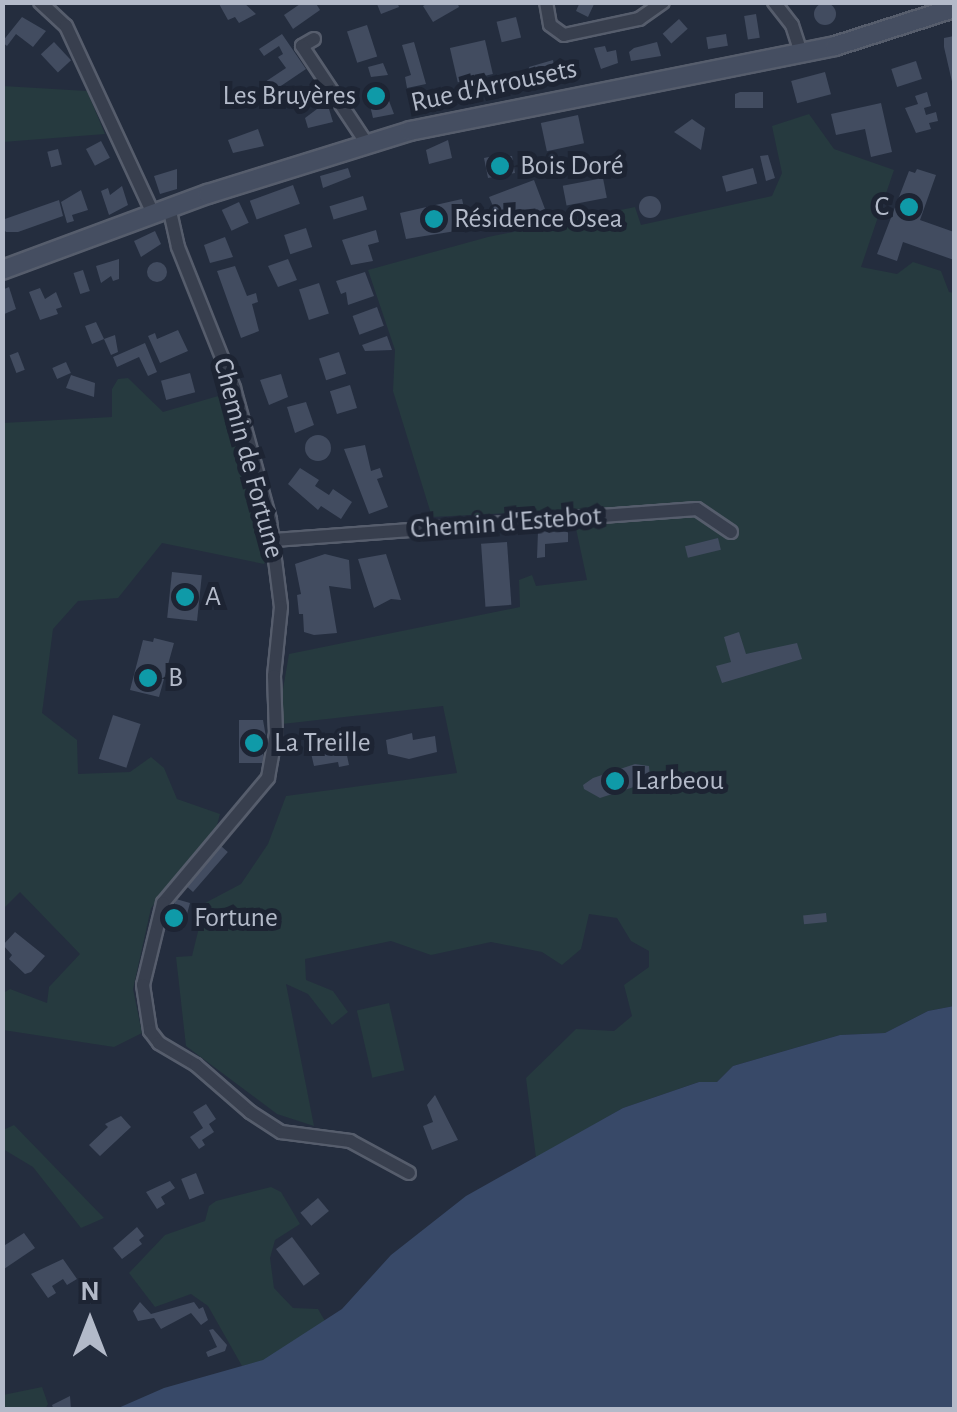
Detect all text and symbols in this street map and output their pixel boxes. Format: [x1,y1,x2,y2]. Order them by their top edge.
street label: Rue d'Arrousets [408,52,580,120]
place label: Les Bruyères [222,79,356,113]
marker: Les Bruyères [365,85,387,107]
place label: Bois Doré [520,149,624,183]
marker: Bois Doré [489,155,511,177]
place label: C [874,190,889,224]
marker: C [898,196,920,218]
place label: Résidence Osea [454,202,623,236]
marker: Résidence Osea [423,208,445,230]
street label: Chemin de Fortune [205,354,291,562]
street label: Chemin d'Estebot [409,500,603,546]
place label: A [205,580,221,614]
marker: A [174,586,196,608]
place label: B [168,661,183,695]
marker: B [137,667,159,689]
place label: La Treille [274,726,371,760]
marker: La Treille [243,732,265,754]
place label: Larbeou [635,764,724,798]
marker: Larbeou [604,770,626,792]
place label: Fortune [194,901,278,935]
marker: Fortune [163,907,185,929]
north arrow [40,1272,140,1372]
text: N [80,1278,100,1306]

